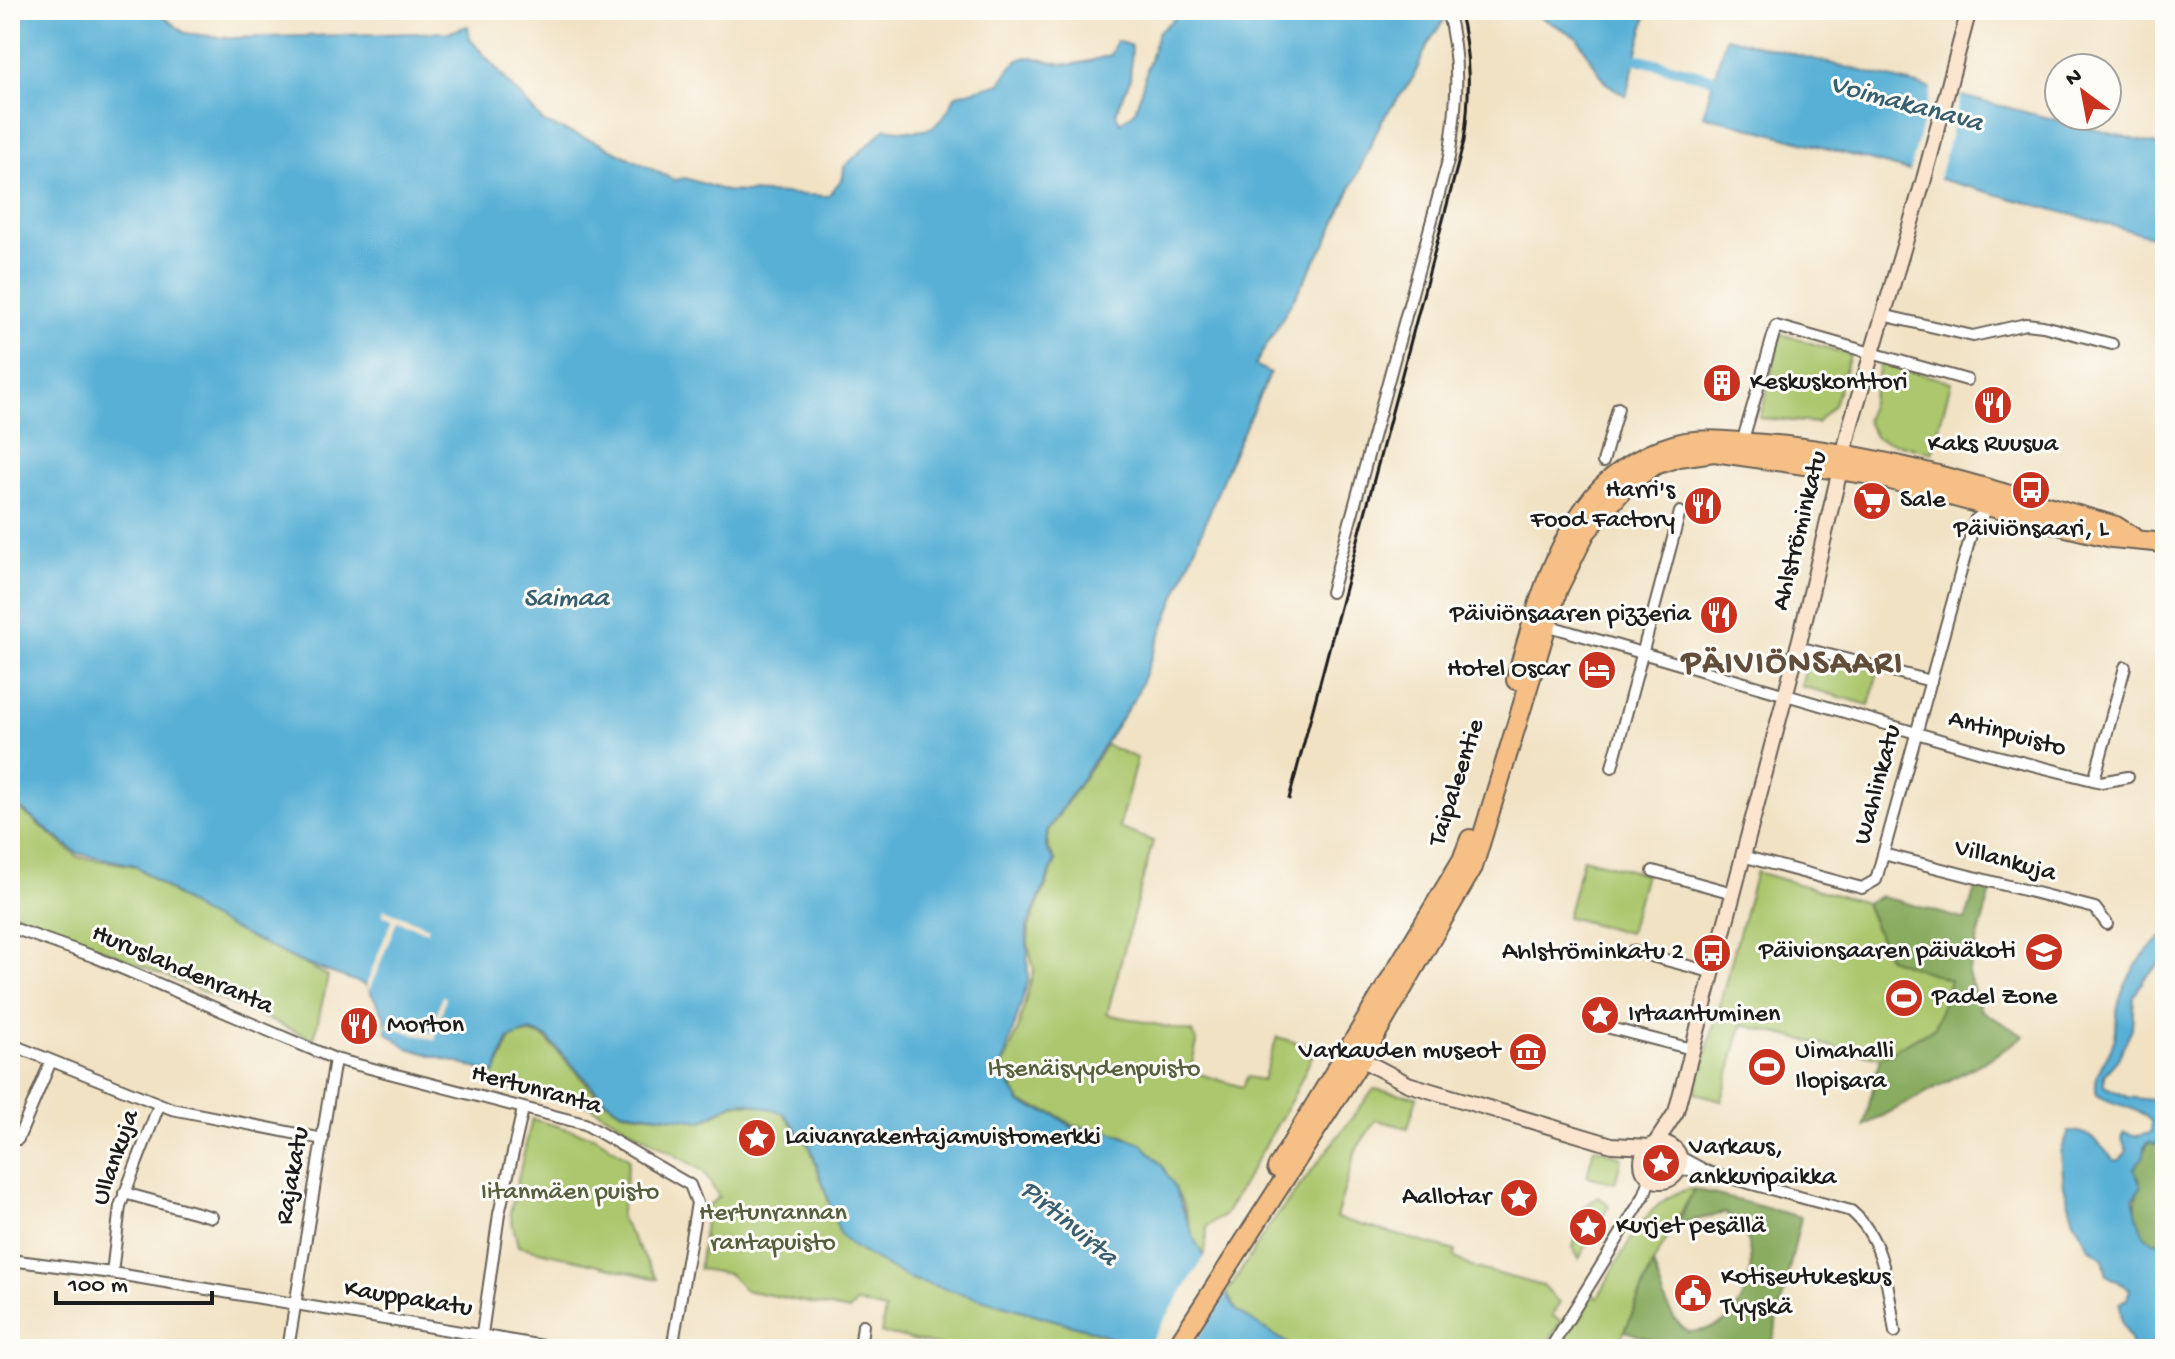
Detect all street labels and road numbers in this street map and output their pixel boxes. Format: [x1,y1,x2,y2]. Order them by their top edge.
street label: Ahlströminkatu [1766,448,1836,614]
street label: Antinpuisto [1945,704,2069,766]
street label: Taipaleentie [1422,715,1493,852]
street label: Wahlinkatu [1848,722,1910,848]
street label: Villankuja [1950,833,2061,891]
street label: Huruslahdenranta [87,919,279,1024]
street label: Hertunranta [467,1059,606,1124]
street label: Ullankuja [86,1105,148,1210]
street label: Rajakatu [270,1125,318,1227]
street label: Kauppakatu [341,1275,475,1325]

